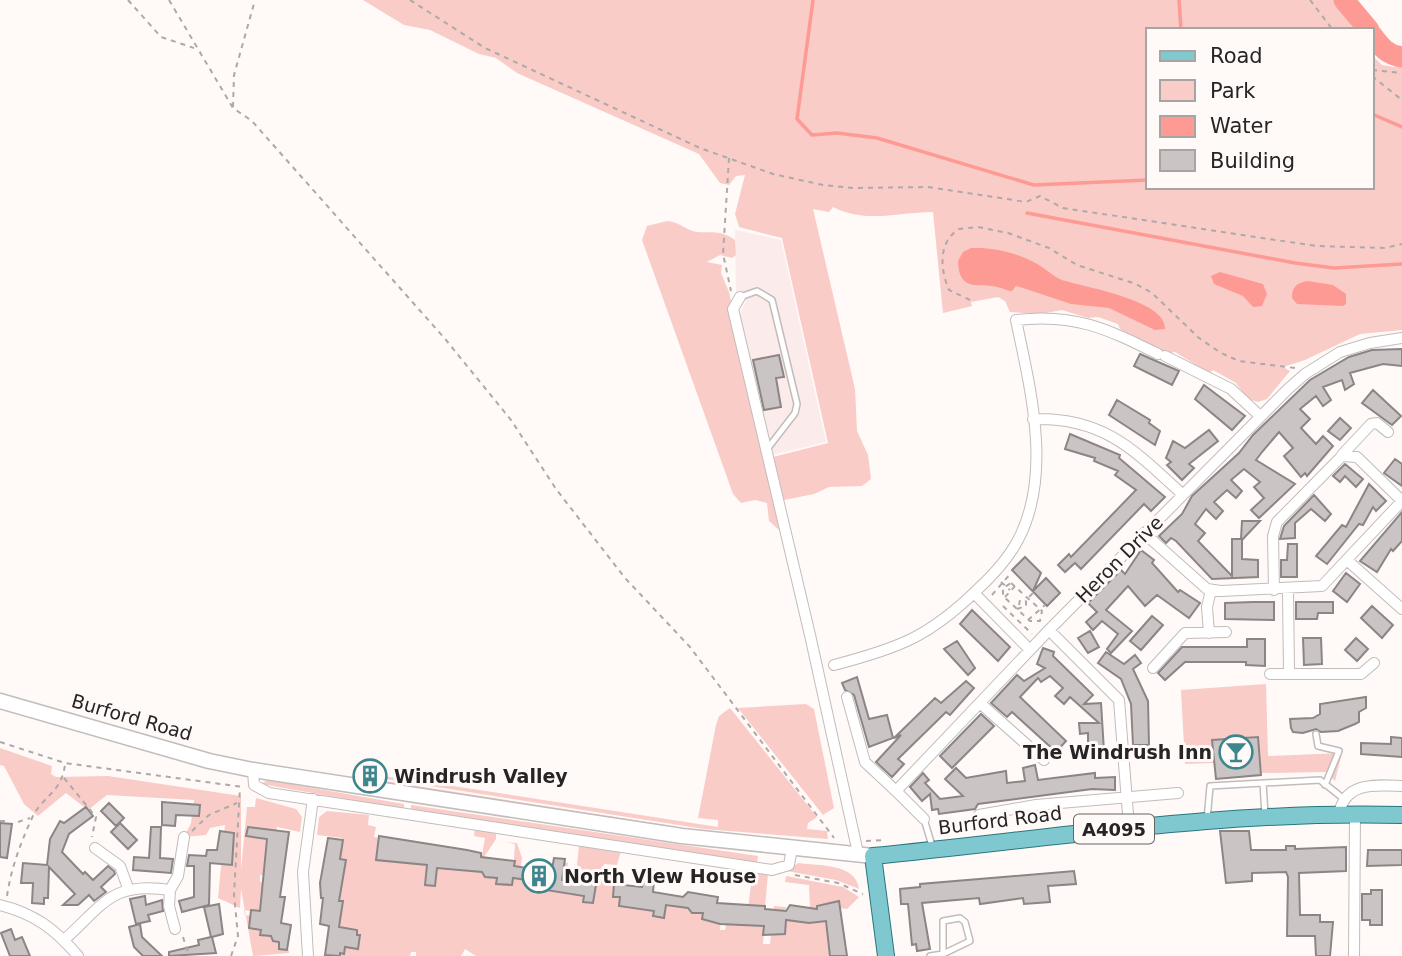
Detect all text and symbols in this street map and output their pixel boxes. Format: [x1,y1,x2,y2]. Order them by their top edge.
legend [1146,28,1374,189]
text: Road [1210,44,1263,68]
text: Park [1210,79,1256,103]
text: Water [1210,114,1272,138]
text: Building [1210,149,1295,173]
street label: Heron Drive [1071,511,1167,607]
street label: Burford Road [69,689,195,745]
bar icon: The Windrush Inn [1217,733,1255,771]
place label: The Windrush Inn [1023,741,1212,763]
building icon: Windrush Valley [351,757,389,795]
place label: Windrush Valley [394,765,568,787]
street label: Burford Road [937,801,1063,839]
road number: A4095 [1074,814,1154,844]
building icon: North Vlew House [520,857,558,895]
place label: North Vlew House [564,865,757,887]

